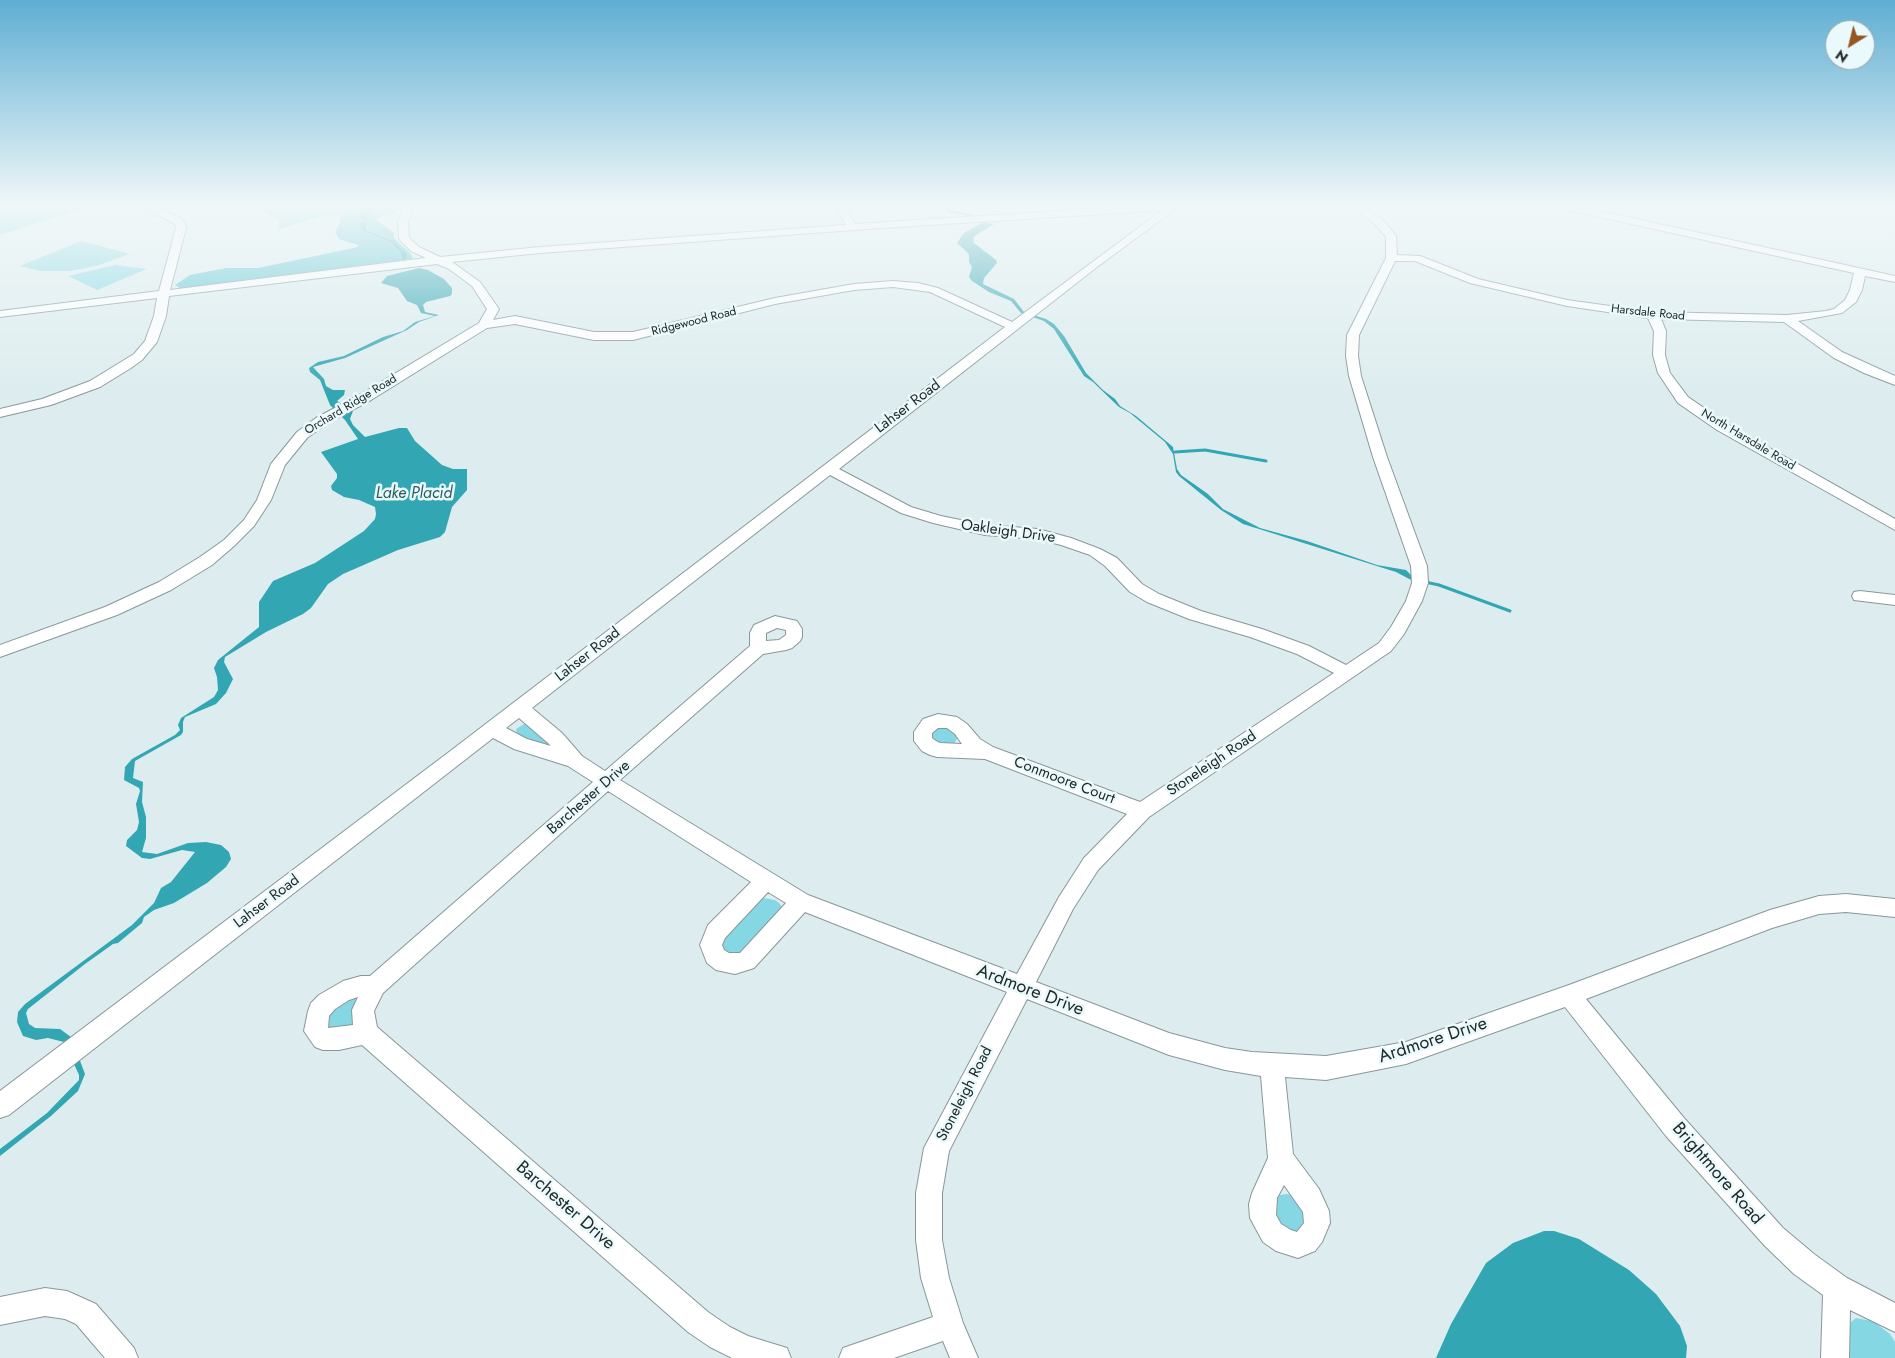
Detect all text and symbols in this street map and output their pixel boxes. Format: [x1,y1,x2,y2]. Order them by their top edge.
north arrow [1825,20,1875,70]
text: N [1831,45,1852,68]
street label: Harsdale Road [1610,302,1686,324]
street label: Ridgewood Road [650,304,738,340]
street label: Orchard Ridge Road [302,372,400,438]
street label: Lahser Road [872,376,944,438]
street label: North Harsdale Road [1698,406,1798,474]
water label: Lake Placid [376,484,452,504]
street label: Oakleigh Drive [960,516,1056,548]
street label: Lahser Road [552,624,624,686]
street label: Stoneleigh Road [1164,727,1260,801]
street label: Conmoore Court [1011,753,1117,809]
street label: Barchester Drive [544,757,634,839]
street label: Lahser Road [231,871,303,933]
street label: Ardmore Drive [973,961,1087,1021]
street label: Ardmore Drive [1376,1013,1490,1069]
street label: Stoneleigh Road [933,1044,997,1144]
street label: Brightmore Road [1667,1119,1767,1229]
street label: Barchester Drive [511,1157,619,1255]

